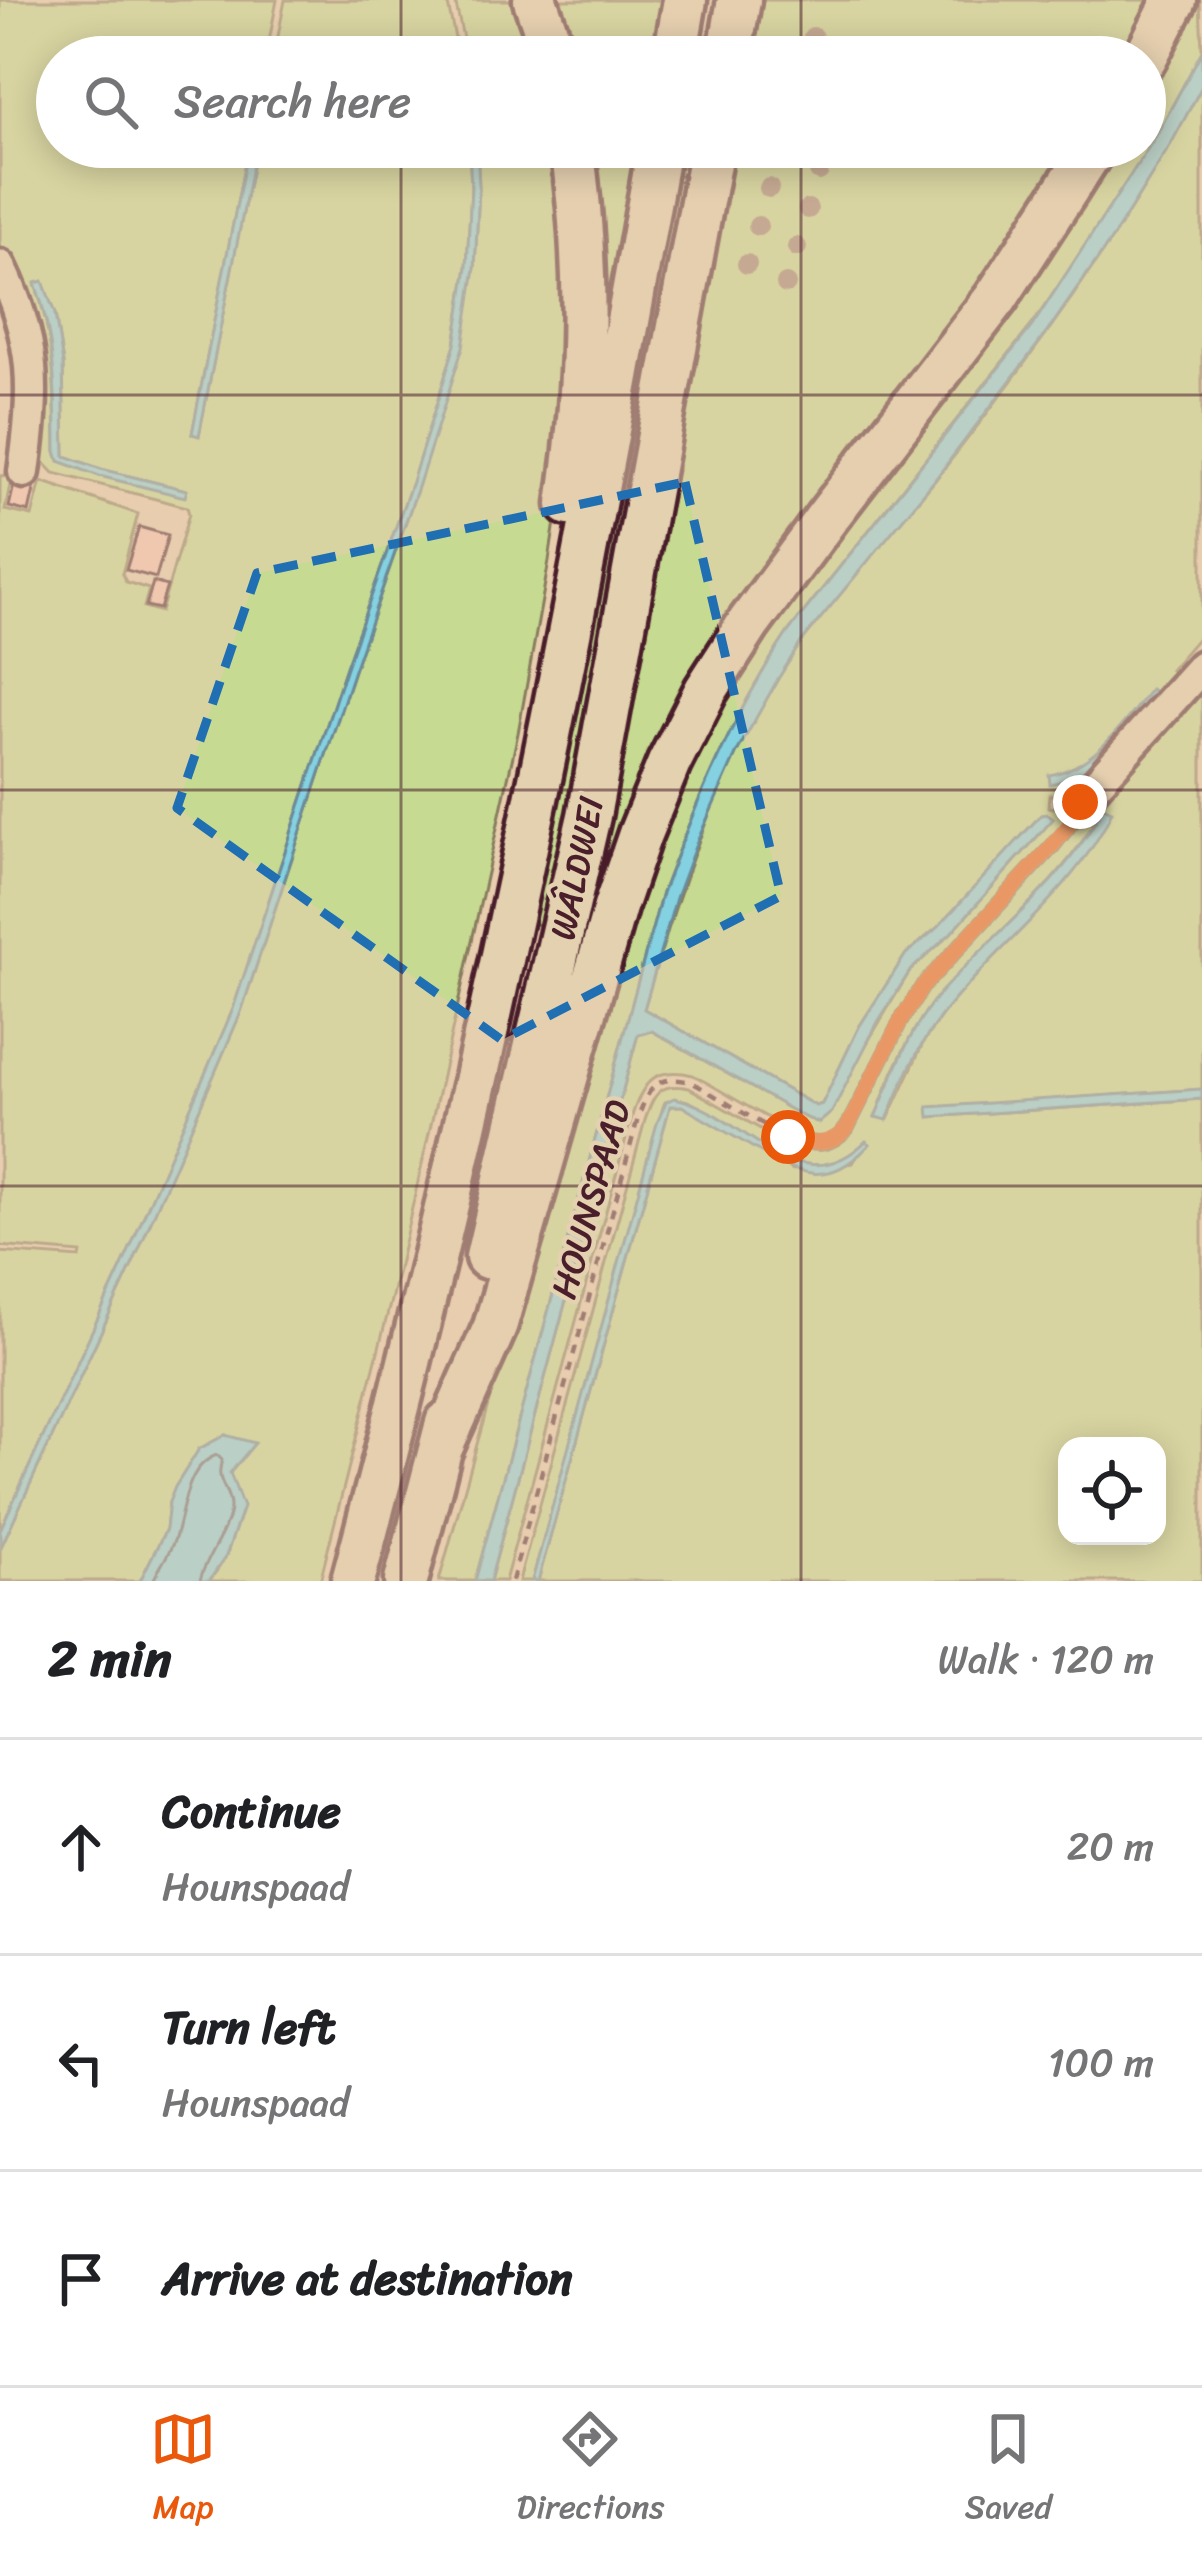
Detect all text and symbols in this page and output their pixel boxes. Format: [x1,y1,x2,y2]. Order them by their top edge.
search box [36,36,1166,168]
text: Search here [174,62,411,142]
icon: search [78,69,144,135]
route end [1053,775,1107,829]
street label: WÂLDWEI [531,790,623,946]
street label: HOUNSPAAD [532,1092,650,1306]
route start [761,1110,815,1164]
map controls [1058,1437,1166,1545]
button: locate [1058,1437,1166,1545]
text: 2 min [48,1614,171,1704]
text: Walk · 120 m [938,1625,1154,1694]
text: Continue [162,1772,341,1852]
text: 20 m [1067,1812,1154,1881]
icon: ahead [48,1814,114,1880]
text: Hounspaad [162,1852,350,1921]
text: Turn left [162,1988,335,2068]
text: 100 m [1048,2028,1154,2097]
icon: left [48,2030,114,2096]
text: Hounspaad [162,2068,350,2137]
text: Arrive at destination [162,2239,572,2319]
icon: arrive [48,2246,114,2312]
tab: Map [150,2406,216,2536]
tab: Directions [517,2406,664,2536]
tab: Saved [965,2406,1052,2536]

